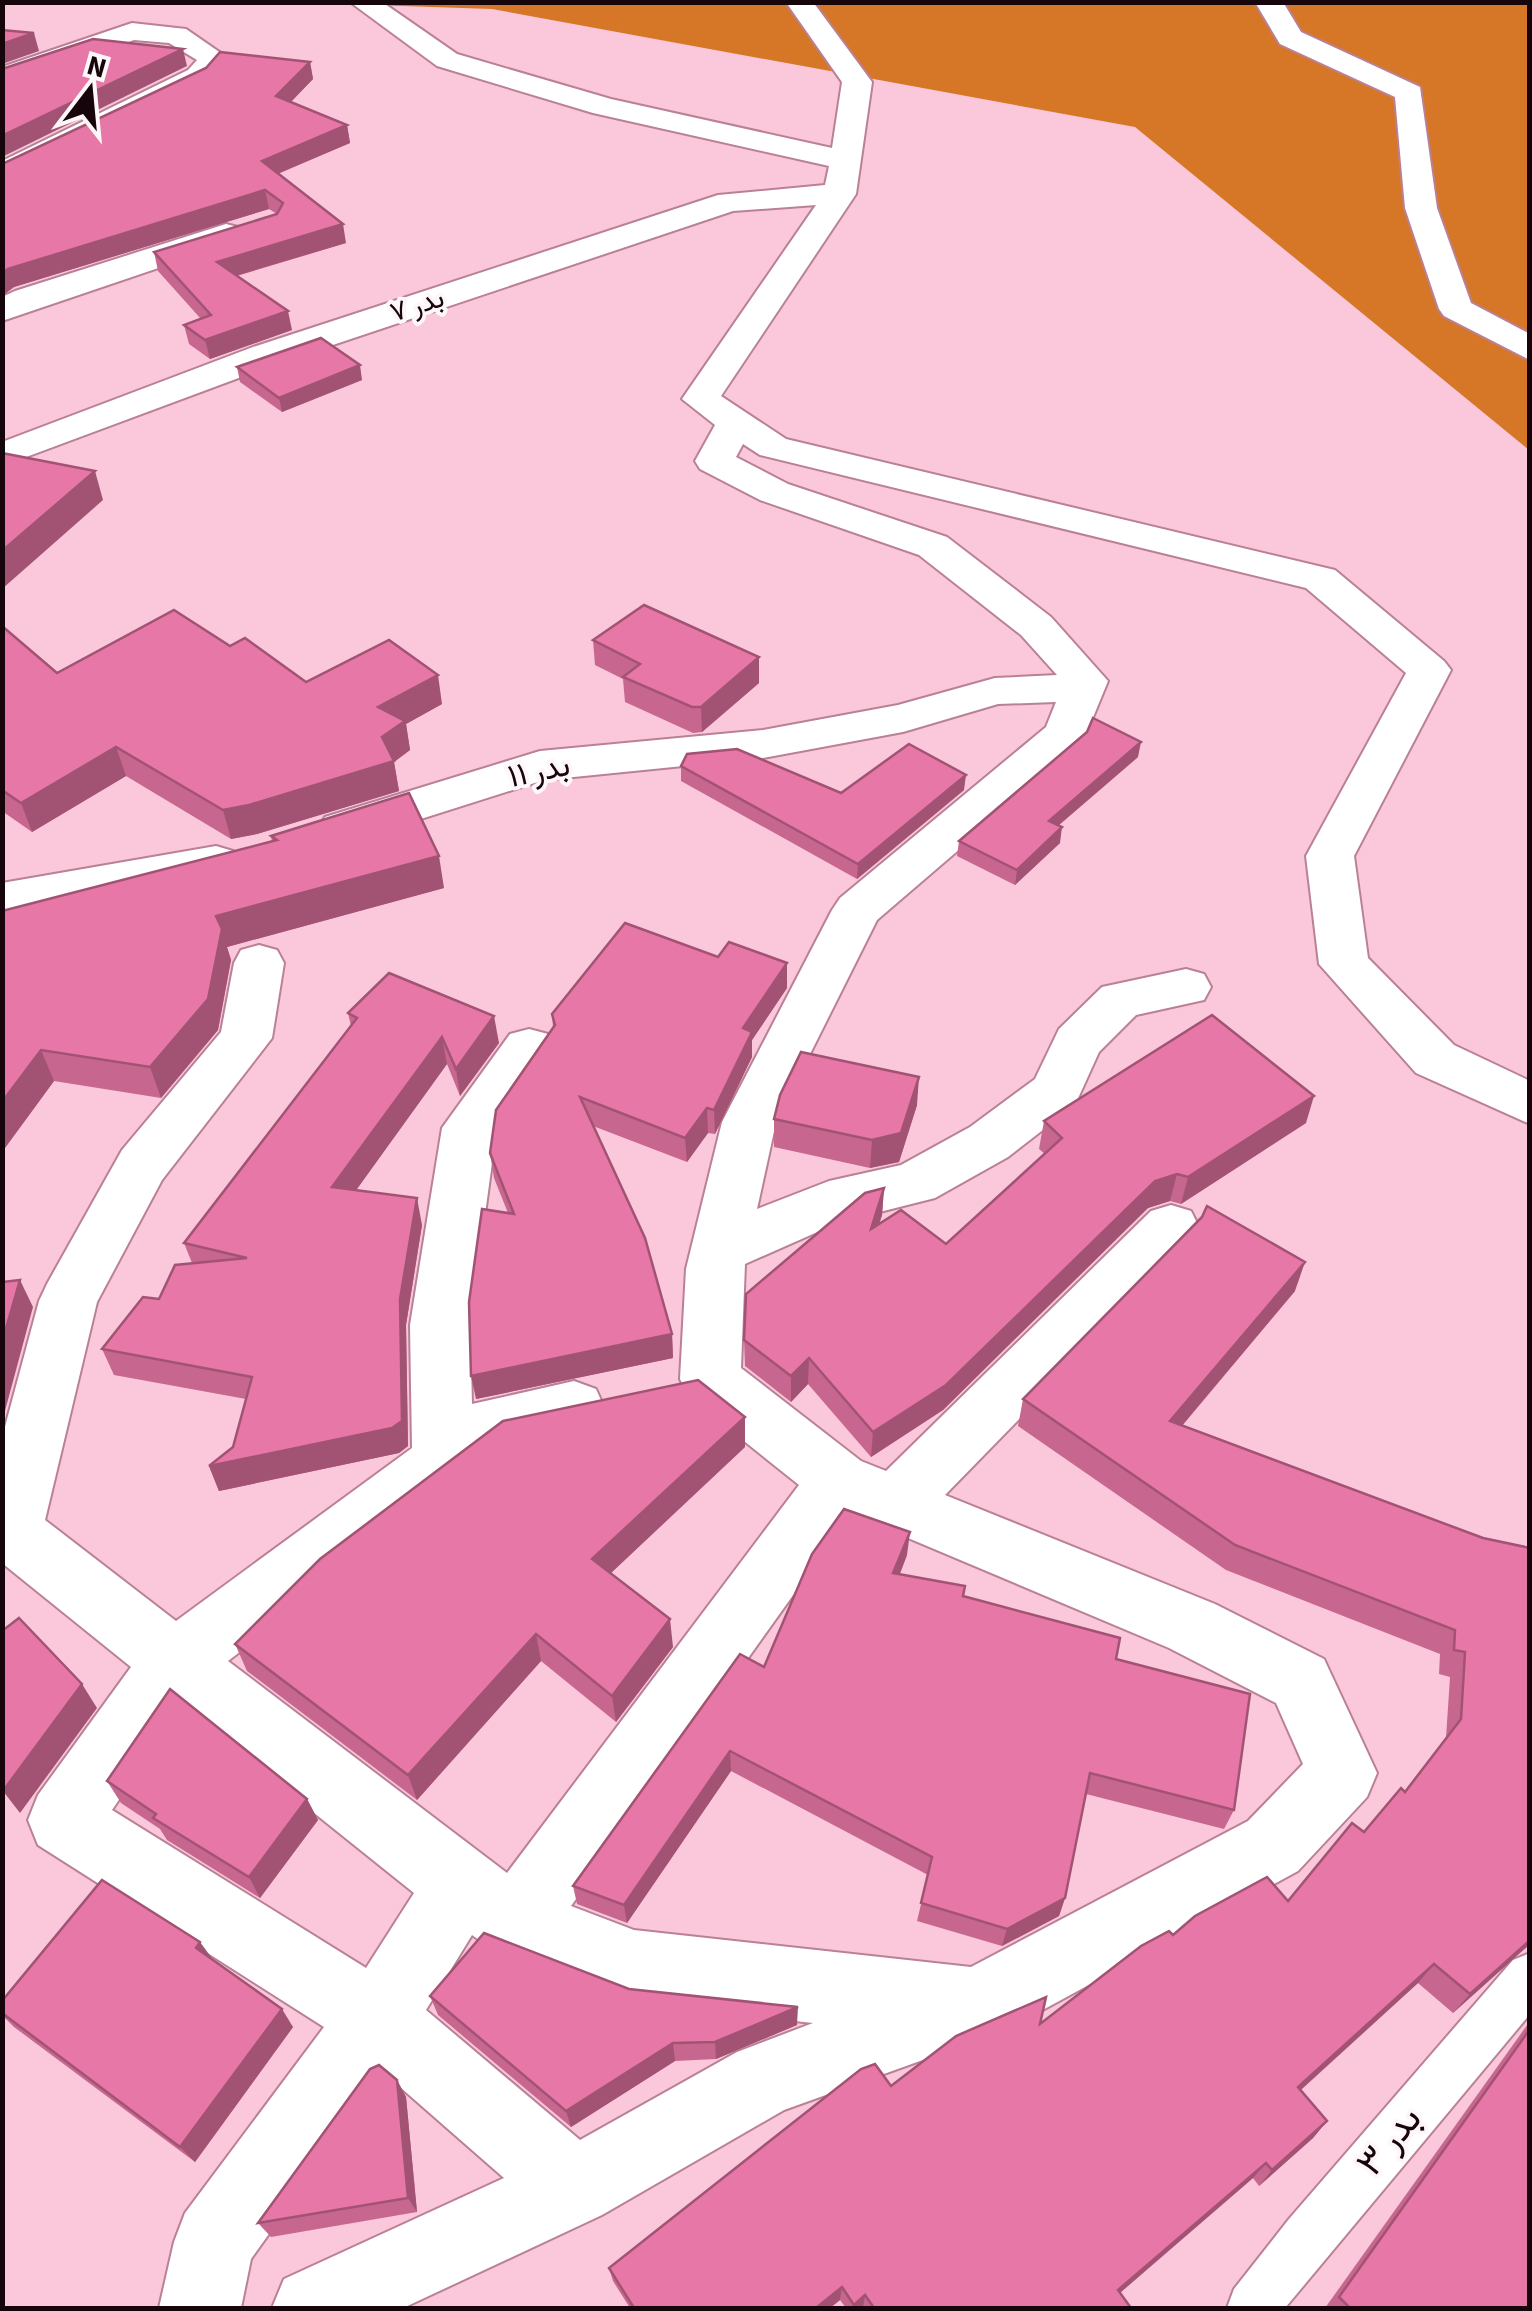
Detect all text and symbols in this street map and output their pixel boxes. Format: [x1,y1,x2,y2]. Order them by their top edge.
north arrow [40,40,140,140]
text: N [82,45,111,89]
street label: بدر ۷ [385,278,449,332]
street label: بدر ۱۱ [504,742,574,800]
street label: بدر ۳ [1344,2094,1434,2188]

